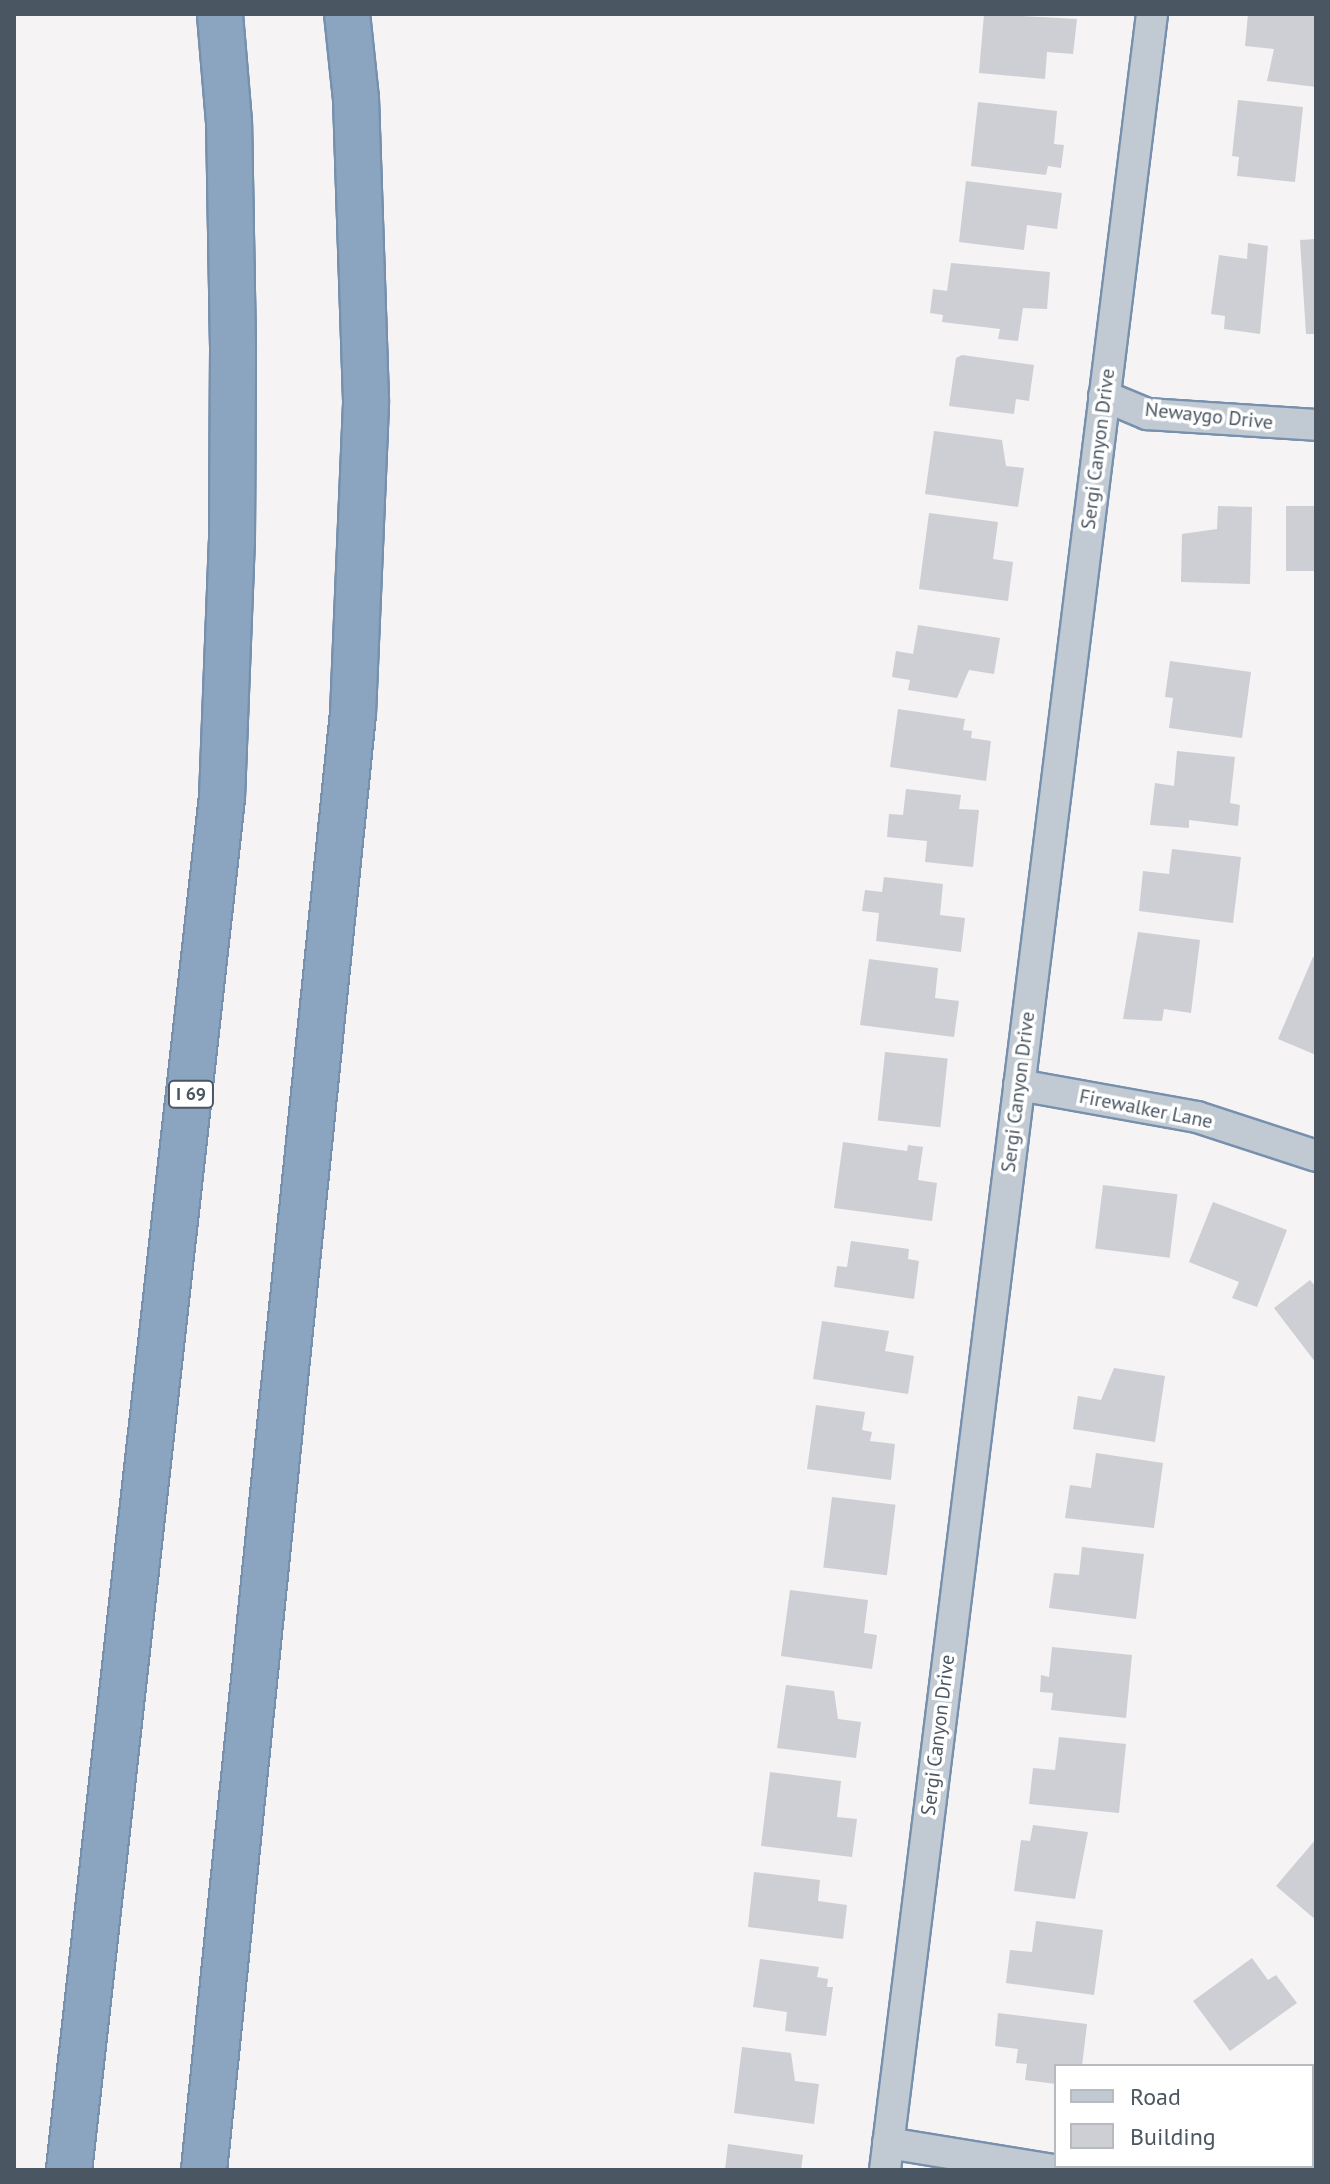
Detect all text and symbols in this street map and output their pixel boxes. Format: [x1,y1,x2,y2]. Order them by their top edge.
street label: Sergi Canyon Drive [1076,367,1120,531]
street label: Newaygo Drive [1144,397,1274,435]
street label: Sergi Canyon Drive [996,1010,1040,1174]
road number: I 69 [167,1080,215,1108]
street label: Firewalker Lane [1077,1084,1215,1134]
street label: Sergi Canyon Drive [916,1653,960,1817]
legend [1054,2064,1314,2168]
text: Road [1130,2081,1181,2112]
text: Building [1130,2121,1216,2152]

